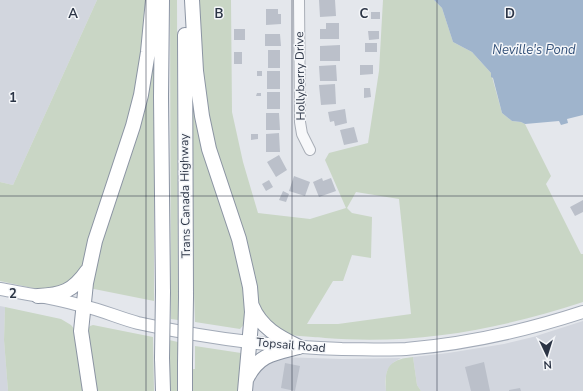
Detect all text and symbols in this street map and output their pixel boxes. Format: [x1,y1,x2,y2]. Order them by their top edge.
text: A [68,5,78,23]
text: B [215,5,224,23]
text: C [360,5,369,23]
text: D [505,5,515,23]
street label: Hollyberry Drive [291,31,309,121]
water label: Neville's Pond [492,41,576,59]
text: 1 [9,89,17,107]
street label: Trans Canada Highway [176,133,194,258]
text: 2 [9,285,17,303]
street label: Topsail Road [256,334,326,356]
north arrow [527,335,567,375]
text: N [543,357,552,372]

